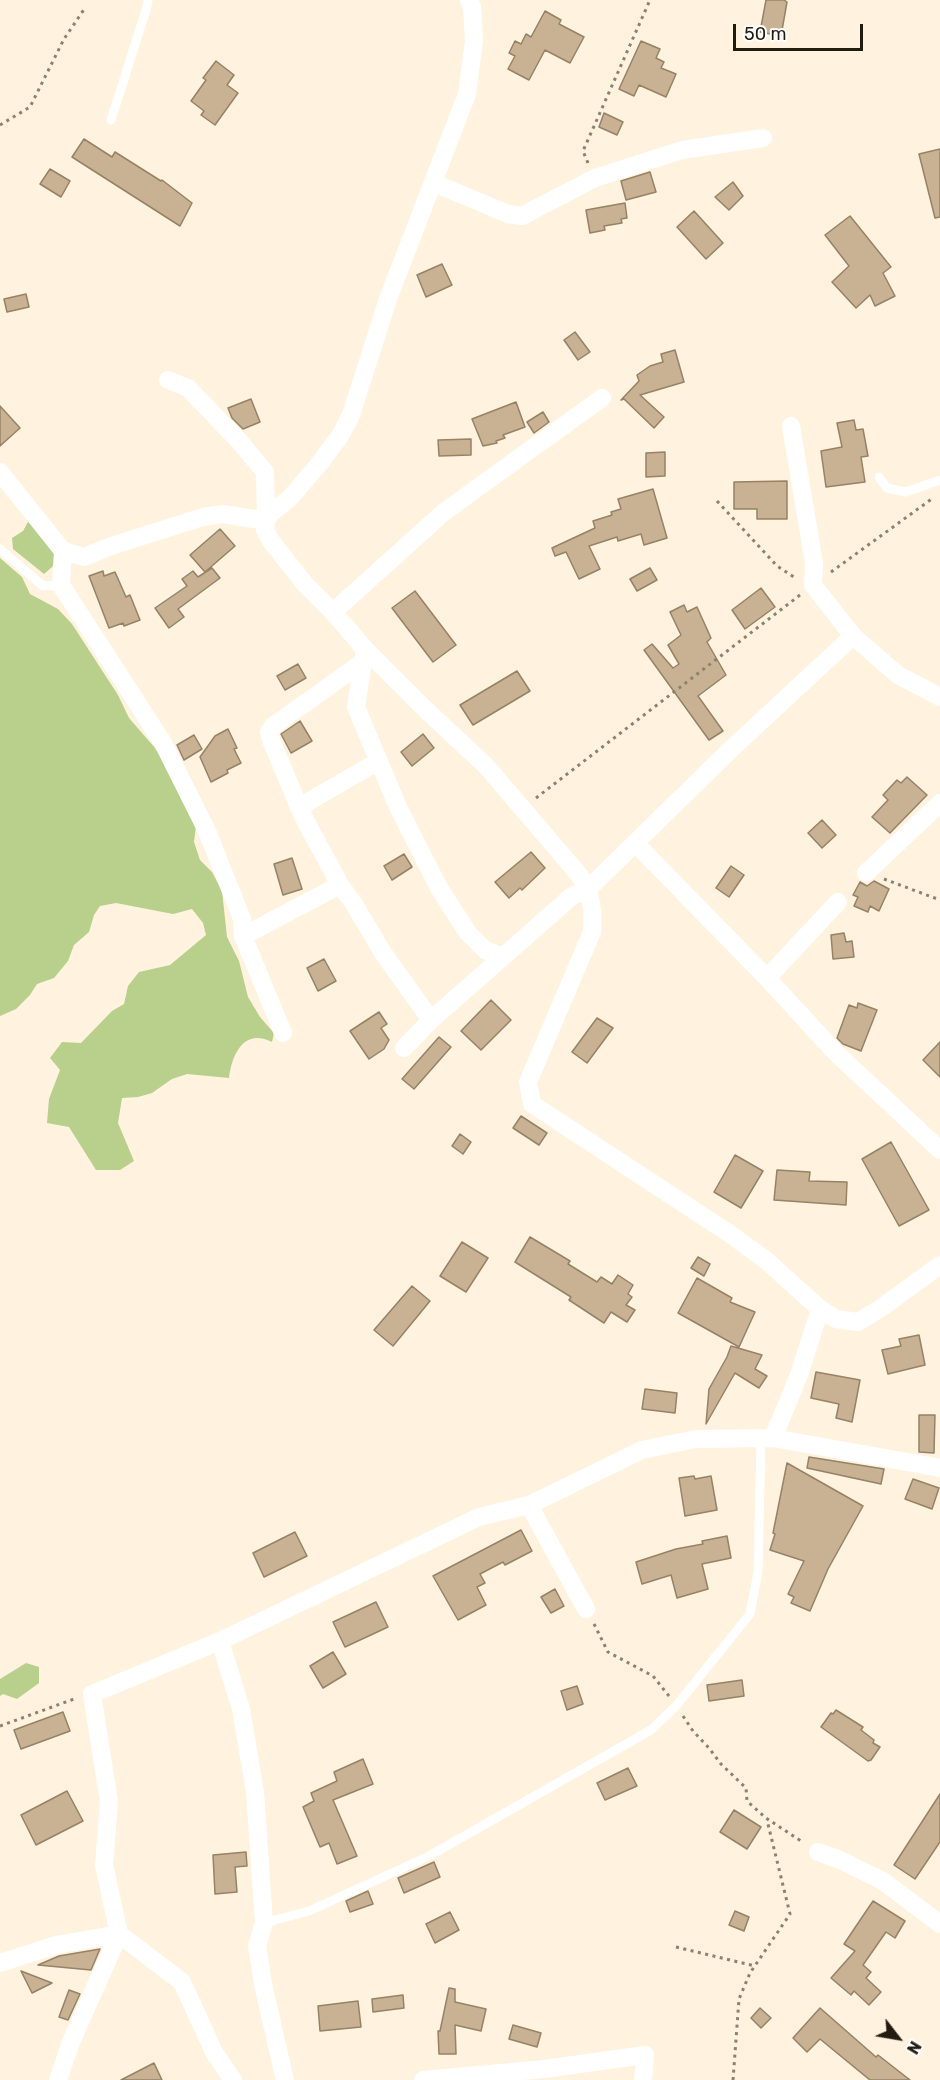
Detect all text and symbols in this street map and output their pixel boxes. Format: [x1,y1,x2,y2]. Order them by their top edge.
scale bar [736,12,866,50]
text: 50 m [744,23,787,45]
north arrow [868,2008,928,2068]
text: N [903,2038,925,2057]

